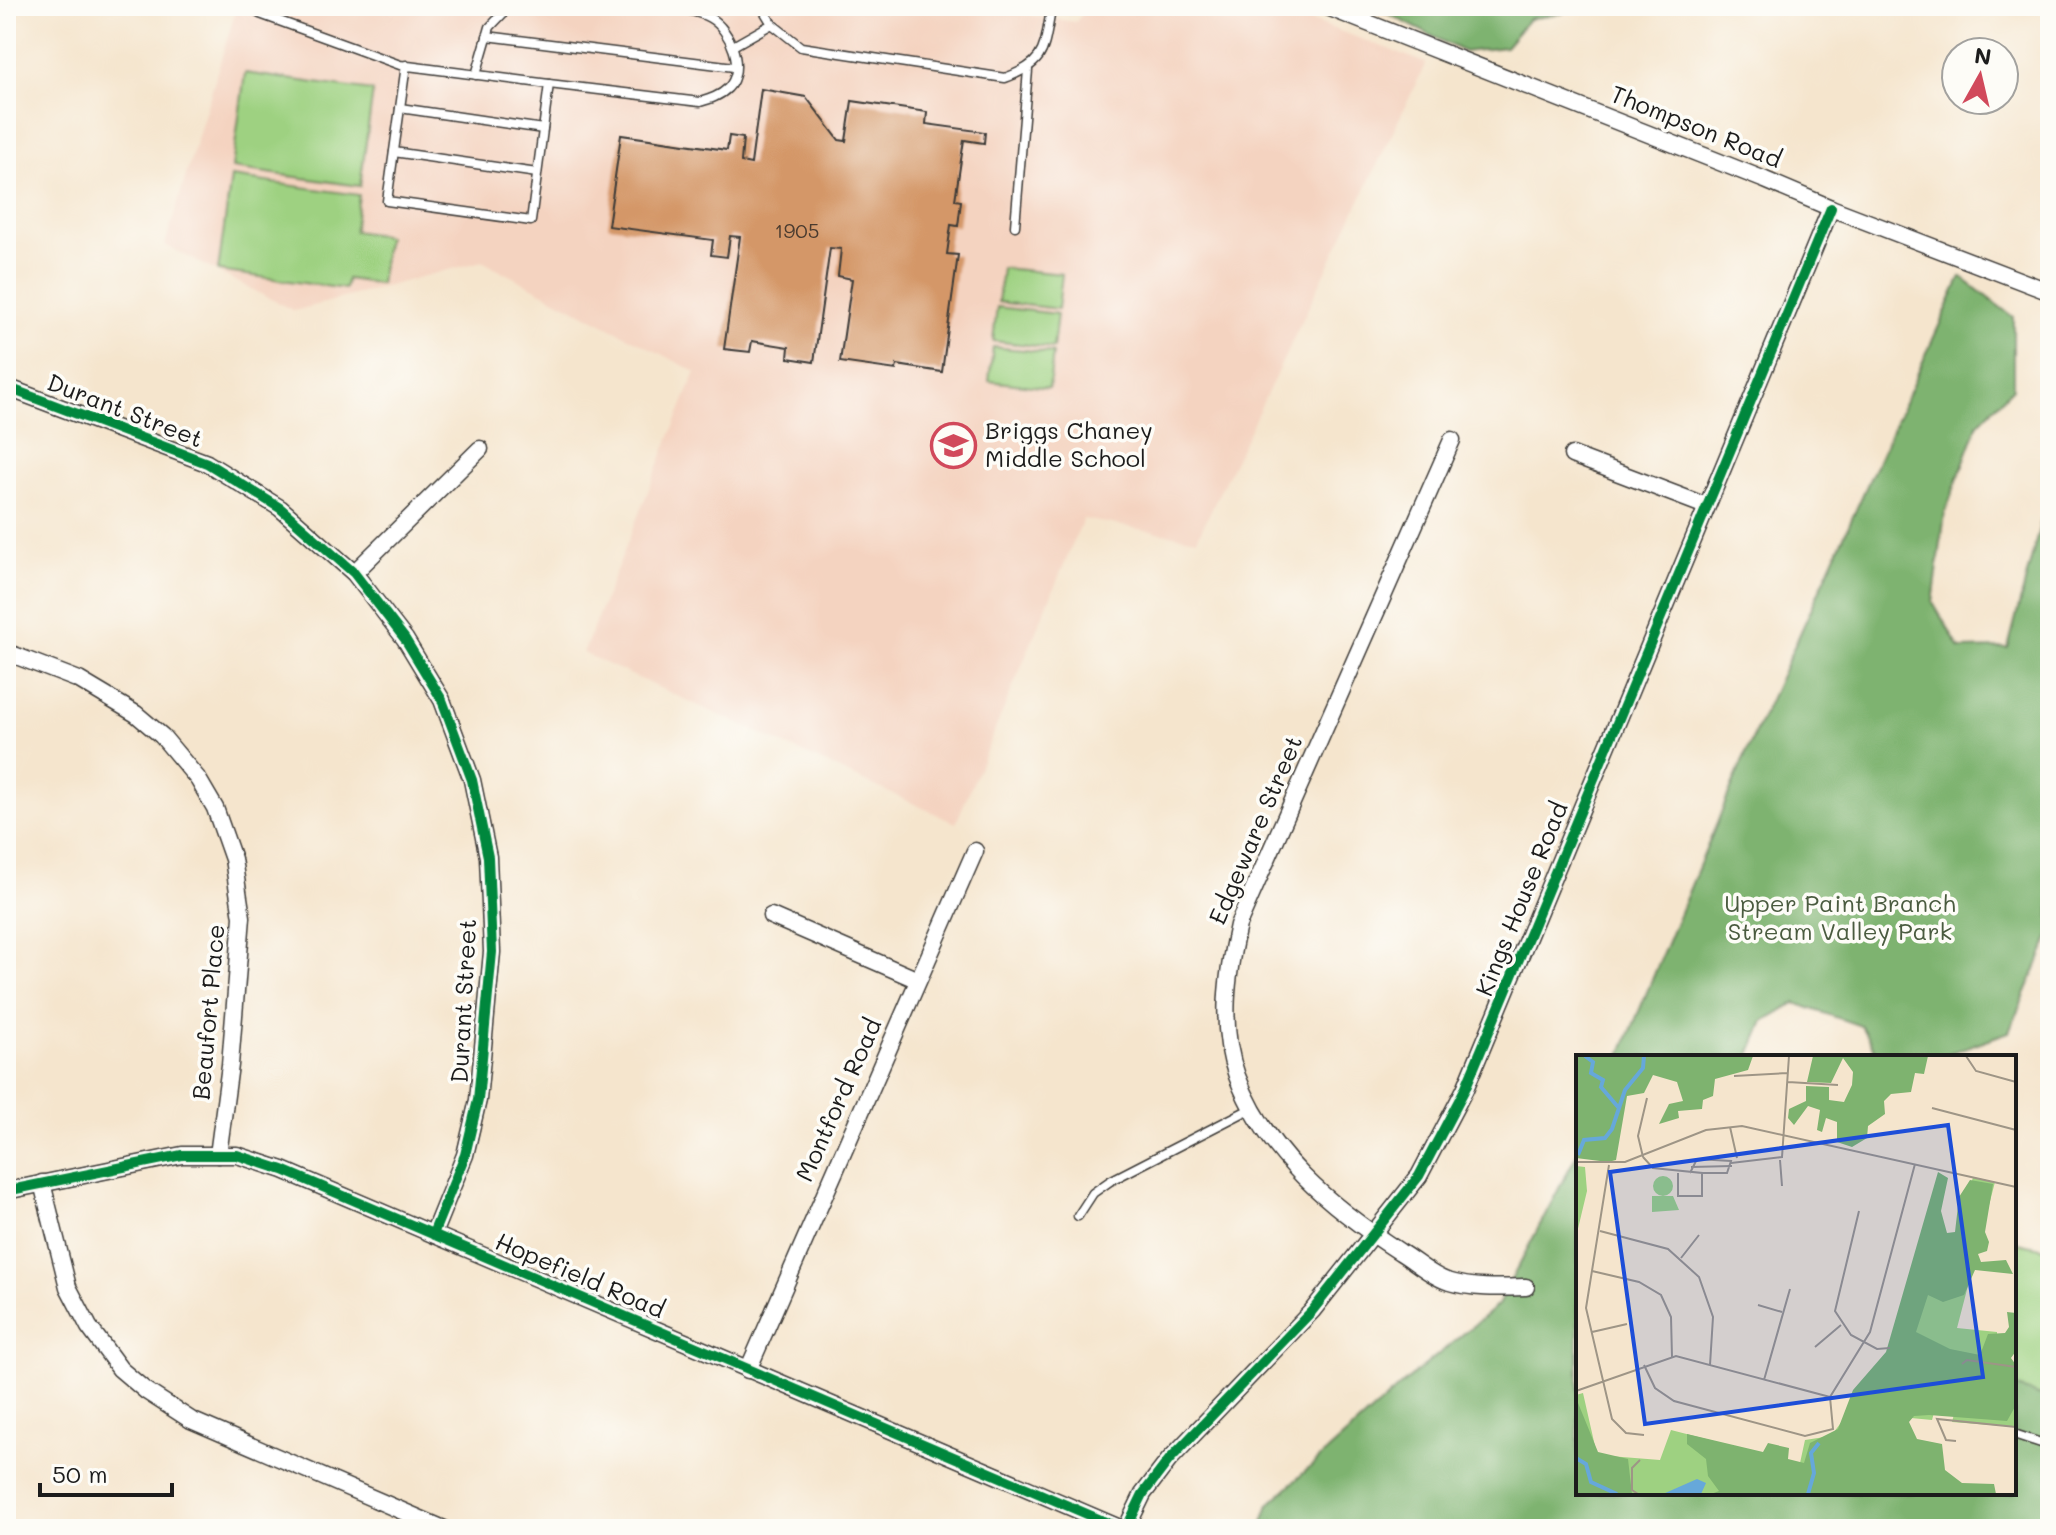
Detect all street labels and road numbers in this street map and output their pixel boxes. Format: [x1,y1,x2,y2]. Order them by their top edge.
street label: Thompson Road [1607,77,1787,174]
street label: Durant Street [43,366,208,454]
street label: Edgeware Street [1201,730,1308,929]
street label: Kings House Road [1467,797,1574,1000]
street label: Durant Street [443,918,482,1084]
street label: Beaufort Place [184,923,231,1101]
street label: Montford Road [788,1013,887,1186]
street label: Hopefield Road [491,1225,670,1324]

